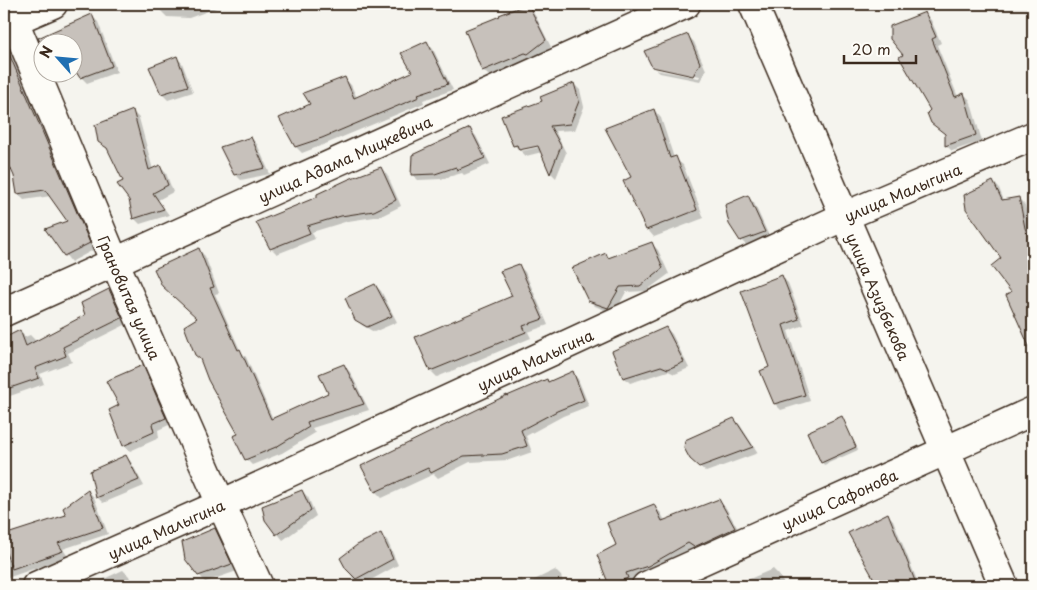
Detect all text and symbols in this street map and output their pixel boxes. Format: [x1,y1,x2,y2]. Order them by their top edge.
north arrow [32,32,82,82]
scale bar [844,32,917,64]
text: 20 m [852,37,891,60]
text: N [34,42,58,62]
street label: улица Адама Мицкевича [254,109,436,207]
street label: улица Малыгина [840,156,965,227]
street label: улица Азизбекова [841,229,917,364]
street label: Грановитая улица [93,231,168,363]
street label: улица Малыгина [473,322,597,396]
street label: улица Сафонова [777,462,902,535]
street label: улица Малыгина [104,492,228,564]

